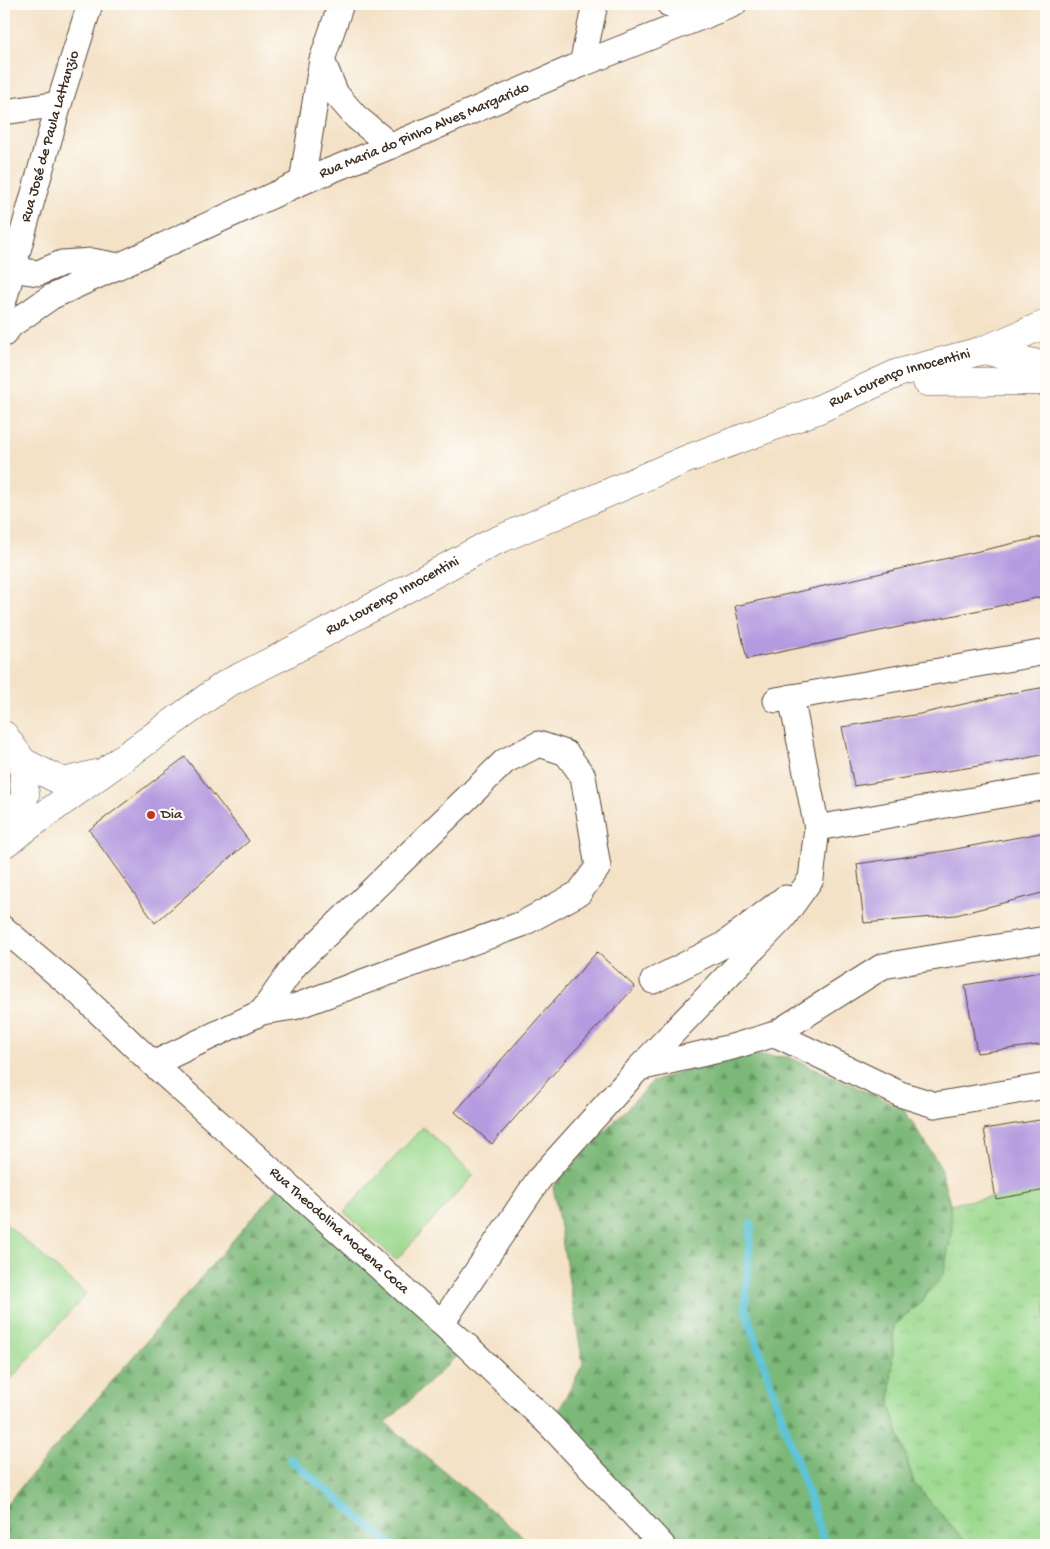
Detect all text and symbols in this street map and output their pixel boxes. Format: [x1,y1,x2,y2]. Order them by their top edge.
street label: Rua José de Paula Lattanzio [17,48,84,224]
street label: Rua Maria do Pinho Alves Margarido [317,79,532,183]
street label: Rua Lourenço Innocentini [826,345,972,412]
street label: Rua Lourenço Innocentini [323,553,463,640]
place label: Dia [160,806,183,824]
marker: Dia [145,809,157,821]
street label: Rua Theodolina Modena Coca [265,1164,413,1299]

